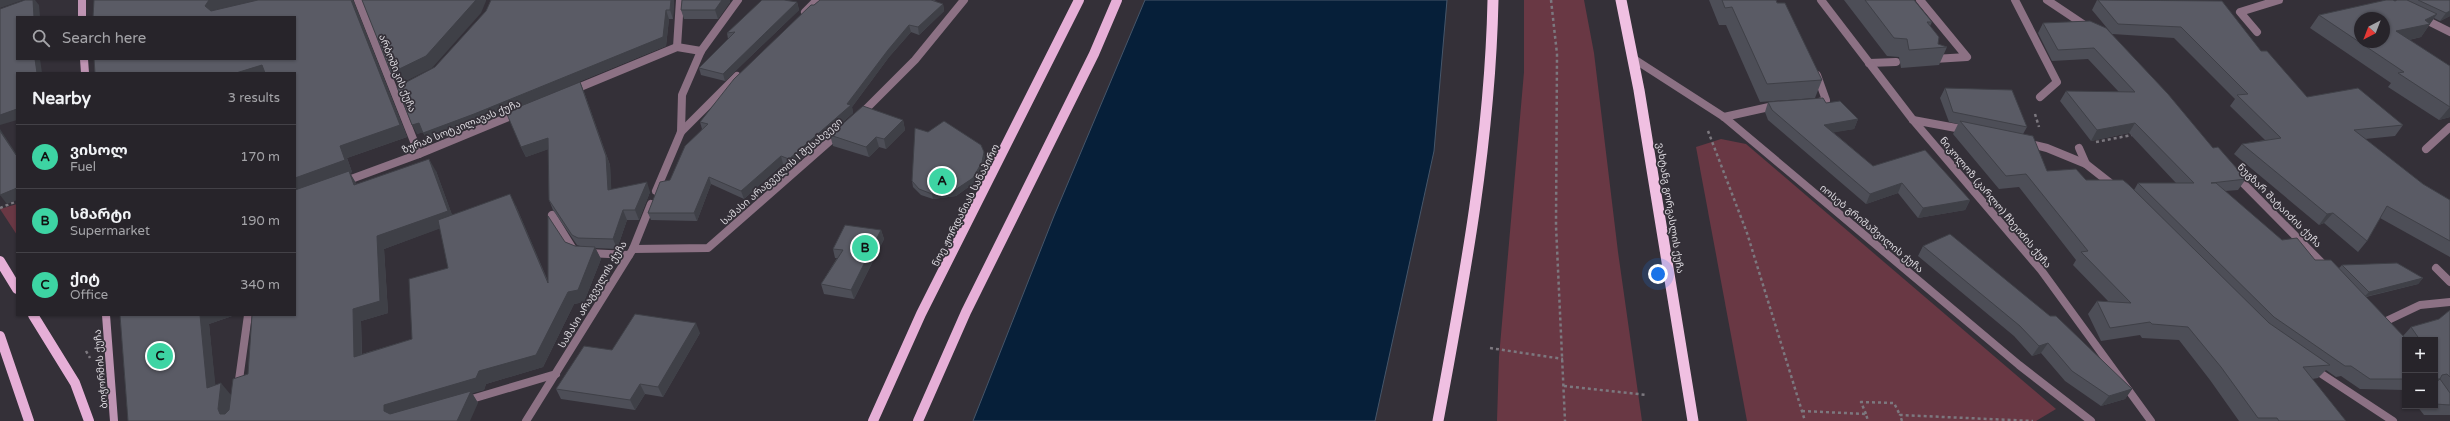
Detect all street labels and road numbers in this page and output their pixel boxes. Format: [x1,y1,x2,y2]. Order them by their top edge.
street label: არბოშიკის ქუჩა [376,33,418,114]
street label: ზურაბ სოტკილავას ქუჩა [400,98,522,156]
street label: სამასი არაგველის I შესახვევი [718,116,845,228]
street label: ნიკოლოზ (კარლო) ჩხეიძის ქუჩა [1937,135,2054,271]
street label: ნოე ჟორდანიას სანაპირო [930,142,1002,269]
street label: ვახტანგ გორგასლის ქუჩა [1654,142,1686,274]
street label: ნუგზარ შატაიძის ქუჩა [2235,161,2324,250]
street label: იოსებ გრიშაშვილის ქუჩა [1817,182,1925,276]
street label: სამასი არაგველის ქუჩა [556,239,630,350]
street label: ბოჭორმის ქუჩა [92,329,110,409]

